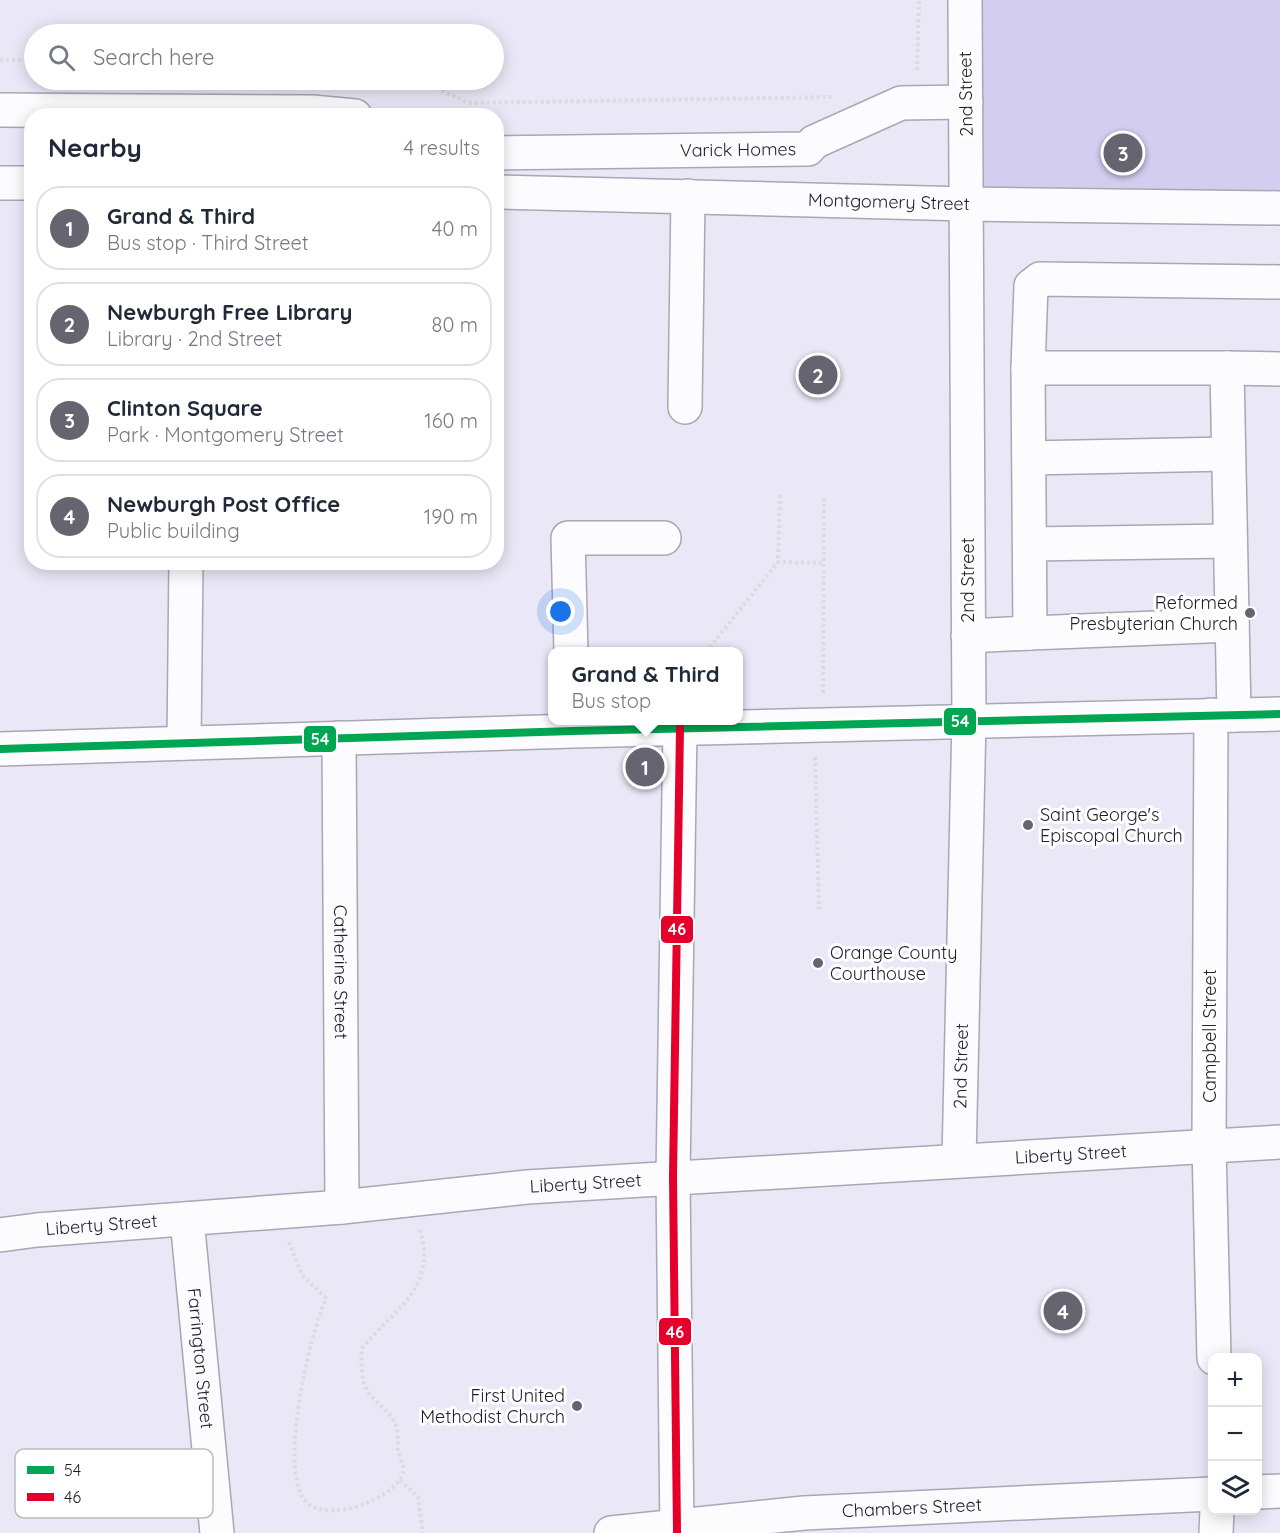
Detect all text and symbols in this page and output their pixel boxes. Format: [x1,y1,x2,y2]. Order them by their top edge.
search box [24,24,504,90]
icon: search [45,41,78,74]
text: Search here [93,43,214,71]
street label: 2nd Street [953,51,978,137]
pin: 3 [1104,130,1142,176]
text: Nearby [48,131,142,164]
text: 4 results [404,135,480,160]
street label: Varick Homes [680,137,796,162]
street label: Montgomery Street [808,188,970,215]
text: Grand & Third [107,202,255,230]
text: 1 [66,216,73,241]
text: 40 m [432,216,478,241]
text: Bus stop · Third Street [107,230,309,255]
text: Newburgh Free Library [107,298,352,326]
text: 2 [64,312,75,337]
text: 80 m [432,312,478,337]
text: Library · 2nd Street [107,326,282,351]
pin: 2 [798,352,838,398]
text: Clinton Square [107,394,263,422]
text: 3 [64,408,75,433]
text: 160 m [424,408,478,433]
text: Park · Montgomery Street [107,422,344,447]
text: Newburgh Post Office [107,490,340,518]
text: 4 [64,504,75,529]
text: 190 m [424,504,478,529]
text: Public building [107,518,240,543]
street label: 2nd Street [956,537,979,623]
place label: Reformed Presbyterian Church [1070,591,1238,635]
your location [546,597,575,626]
marker: Reformed Presbyterian Church [1243,606,1257,620]
popup [548,647,743,725]
text: Grand & Third [572,660,720,688]
text: Bus stop [572,688,651,713]
line badge: 54 [943,707,977,736]
text: 54 [951,711,970,731]
line badge: 54 [303,725,337,753]
text: 54 [311,729,330,749]
pin: 1 [626,744,664,789]
place label: Saint George's Episcopal Church [1040,803,1183,847]
marker: Saint George's Episcopal Church [1021,818,1035,832]
street label: Catherine Street [329,905,353,1039]
line badge: 46 [660,915,694,944]
text: 46 [668,919,686,939]
place label: Orange County Courthouse [830,941,957,985]
marker: Orange County Courthouse [811,956,825,970]
street label: Campbell Street [1198,969,1221,1103]
street label: 2nd Street [948,1023,973,1109]
street label: Liberty Street [1014,1139,1127,1169]
street label: Liberty Street [529,1168,642,1198]
street label: Liberty Street [45,1209,158,1240]
street label: Farrington Street [183,1287,219,1430]
pin: 4 [1044,1288,1082,1334]
line badge: 46 [658,1317,692,1346]
text: 46 [666,1322,684,1342]
map controls [1208,1353,1262,1515]
button: + [1208,1353,1262,1407]
place label: First United Methodist Church [420,1384,565,1428]
marker: First United Methodist Church [570,1399,584,1413]
button: − [1208,1407,1262,1461]
legend [15,1449,213,1518]
text: 54 [64,1460,81,1480]
button: layers [1208,1461,1262,1515]
text: 46 [64,1487,81,1507]
street label: Chambers Street [841,1493,982,1522]

